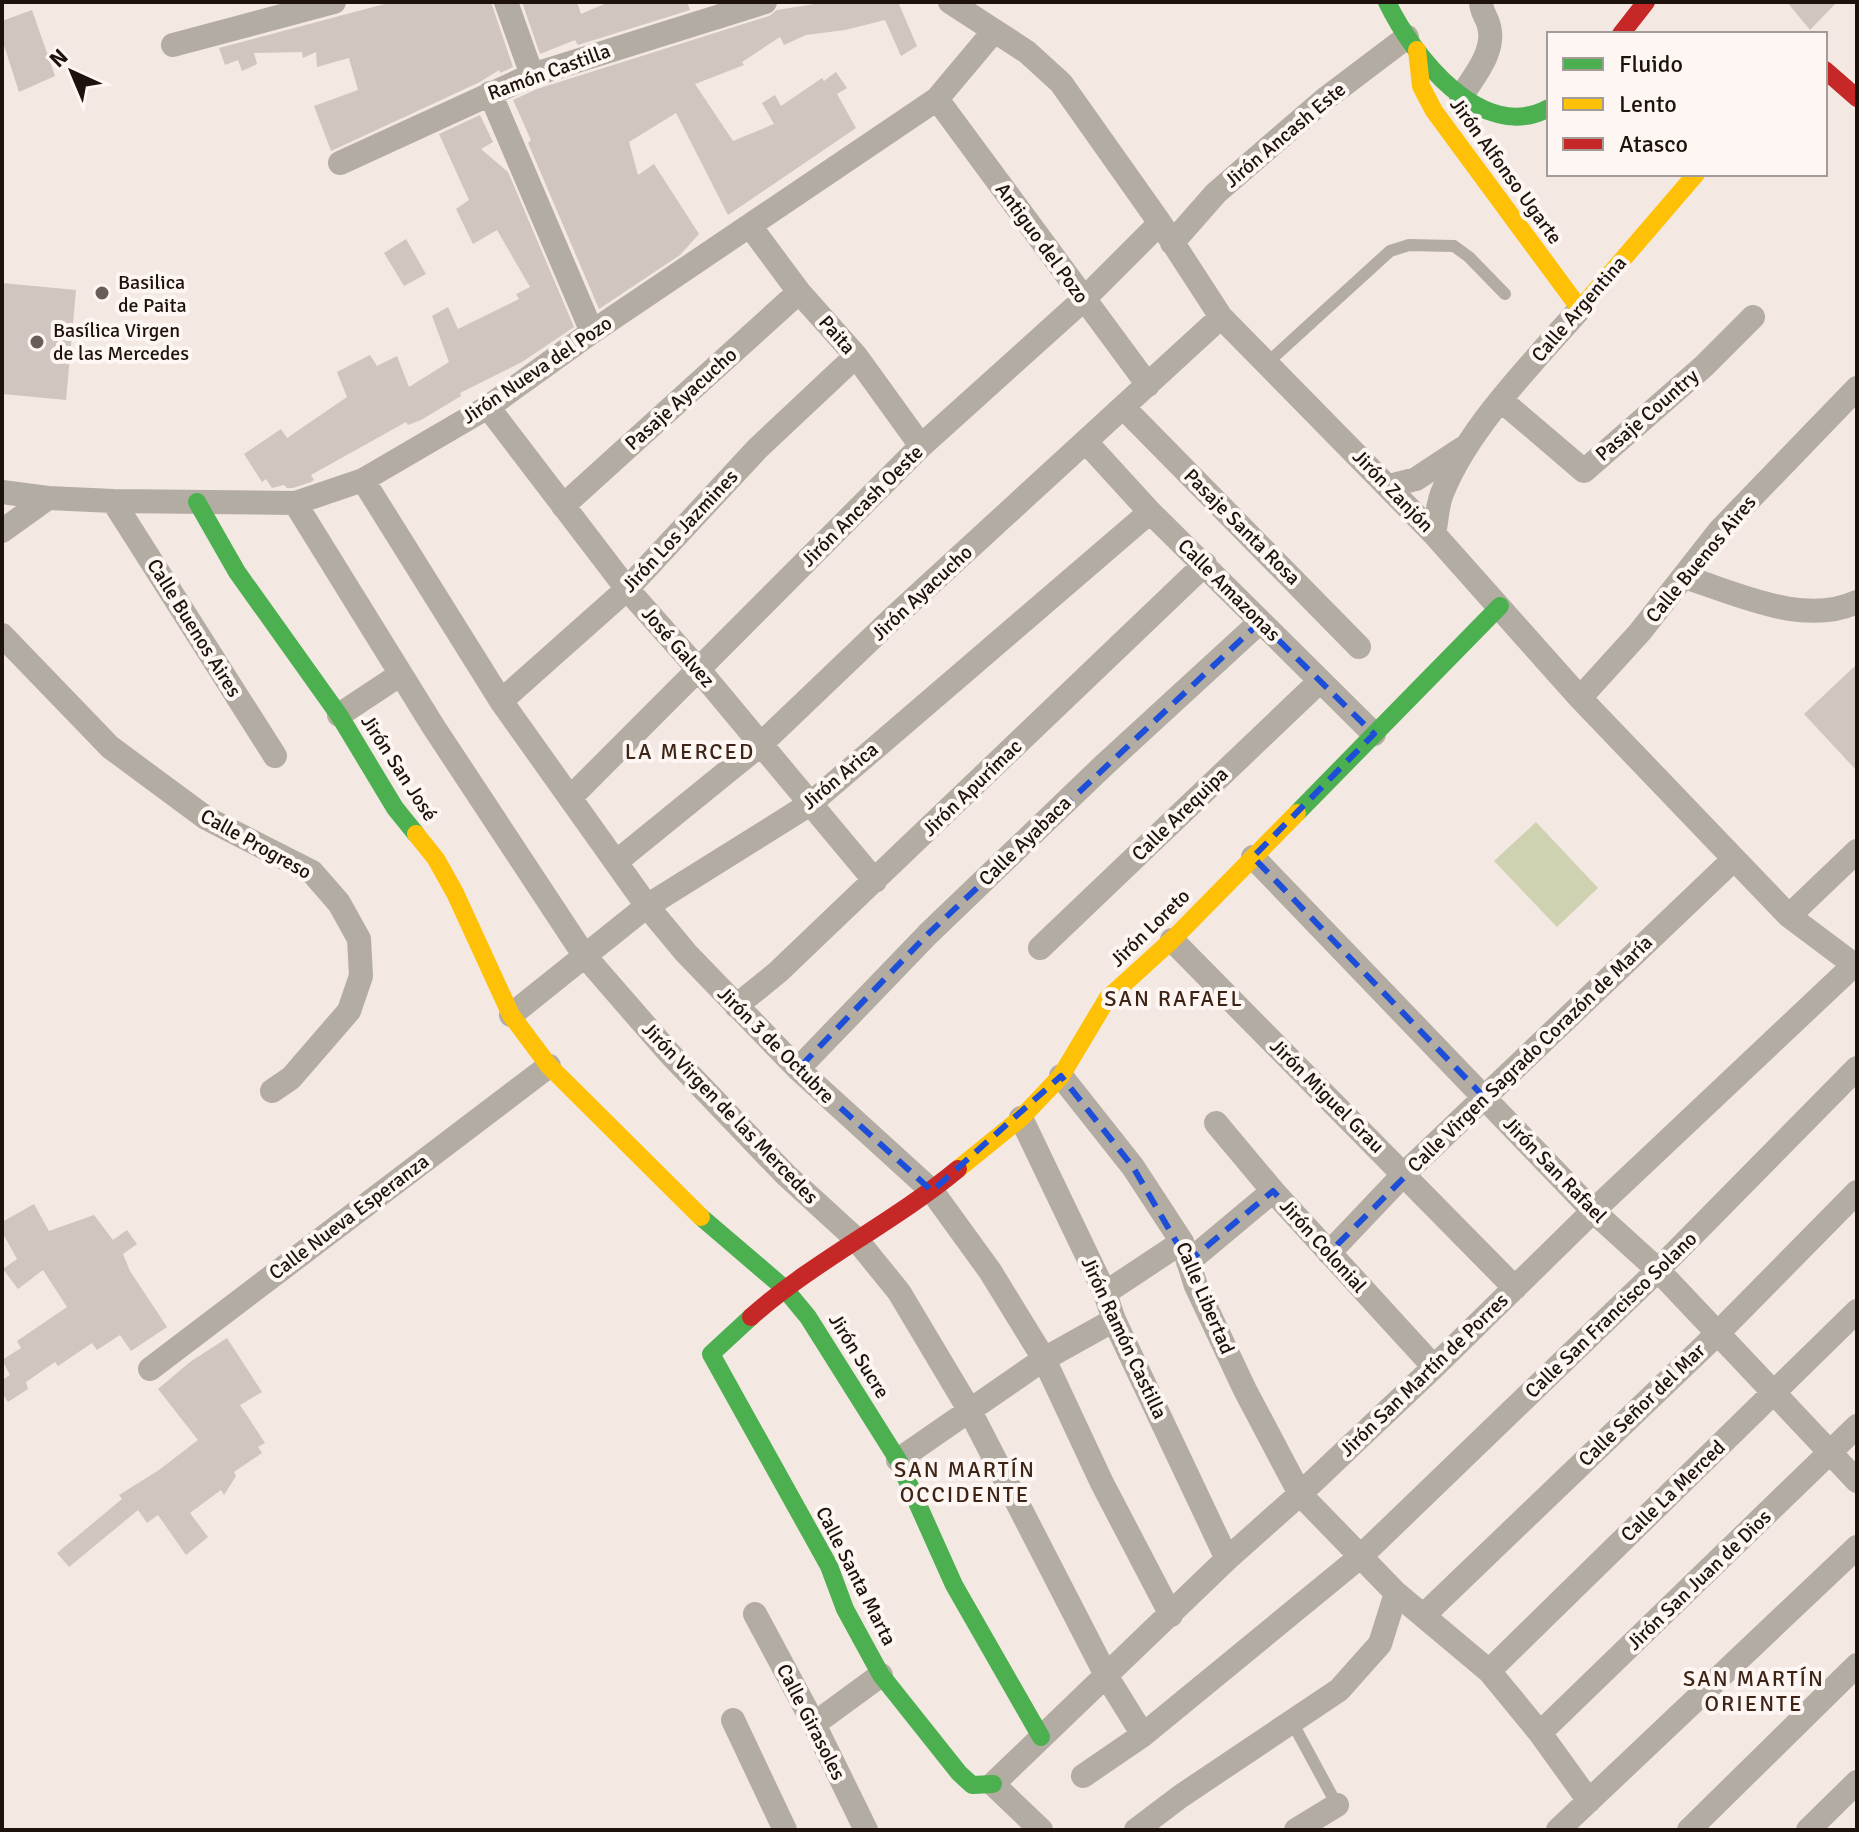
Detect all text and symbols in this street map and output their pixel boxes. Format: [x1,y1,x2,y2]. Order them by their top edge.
north arrow [32,32,112,112]
legend [1547,32,1827,176]
street label: Ramón Castilla [484,38,614,106]
text: N [44,43,73,73]
text: Fluido [1619,49,1683,79]
street label: Jirón Ancash Este [1219,77,1351,193]
text: Lento [1619,89,1677,119]
street label: Jirón Alfonso Ugarte [1444,93,1568,249]
text: Atasco [1619,129,1688,159]
street label: Antiguo del Pozo [990,178,1094,308]
street label: Calle Argentina [1526,251,1632,367]
place label: Basilica de Paita [118,270,187,318]
marker: Basilica de Paita [93,284,111,302]
street label: Jirón Nueva del Pozo [457,310,617,430]
street label: Paita [813,310,861,360]
place label: Basílica Virgen de las Mercedes [53,318,189,366]
marker: Basílica Virgen de las Mercedes [28,333,46,351]
street label: Pasaje Ayacucho [620,342,742,456]
street label: Pasaje Country [1590,363,1704,467]
street label: Jirón Ancash Oeste [796,440,928,572]
street label: Jirón Zanjón [1347,444,1439,538]
street label: Pasaje Santa Rosa [1178,463,1306,591]
street label: Jirón Los Jazmines [617,464,744,598]
street label: Calle Buenos Aires [1640,490,1762,628]
street label: Calle Amazonas [1172,533,1286,647]
street label: Jirón Ayacucho [866,540,978,646]
street label: Calle Buenos Aires [141,554,247,702]
street label: José Galvez [636,601,720,693]
street label: Jirón San José [355,710,443,826]
street label: Jirón Apurímac [917,734,1027,842]
street label: Jirón Arica [797,737,883,815]
district label: LA MERCED [625,738,755,765]
street label: Calle Arequipa [1126,762,1234,866]
street label: Calle Ayabaca [973,791,1077,891]
street label: Calle Progreso [196,803,316,885]
street label: Jirón Loreto [1105,884,1195,972]
street label: Calle Virgen Sagrado Corazón de María [1402,930,1658,1178]
street label: Jirón 3 de Octubre [712,981,840,1109]
district label: SAN RAFAEL [1104,985,1244,1012]
street label: Jirón Virgen de las Mercedes [637,1017,824,1209]
street label: Jirón Miguel Grau [1265,1034,1389,1158]
street label: Jirón San Rafael [1498,1112,1612,1229]
street label: Calle Nueva Esperanza [264,1149,434,1285]
street label: Jirón Colonial [1274,1194,1372,1298]
street label: Calle San Francisco Solano [1520,1226,1702,1404]
street label: Calle Libertad [1170,1238,1240,1358]
street label: Jirón Ramón Castilla [1076,1253,1172,1423]
street label: Jirón San Martín de Porres [1334,1288,1514,1462]
street label: Jirón Sucre [823,1309,895,1403]
street label: Calle Señor del Mar [1573,1338,1711,1472]
street label: Calle La Merced [1616,1435,1730,1547]
district label: SAN MARTÍN OCCIDENTE [894,1456,1036,1508]
street label: Calle Santa Marta [810,1502,902,1650]
street label: Jirón San Juan de Dios [1621,1504,1777,1656]
street label: Calle Girasoles [771,1660,851,1784]
district label: SAN MARTÍN ORIENTE [1683,1665,1825,1717]

